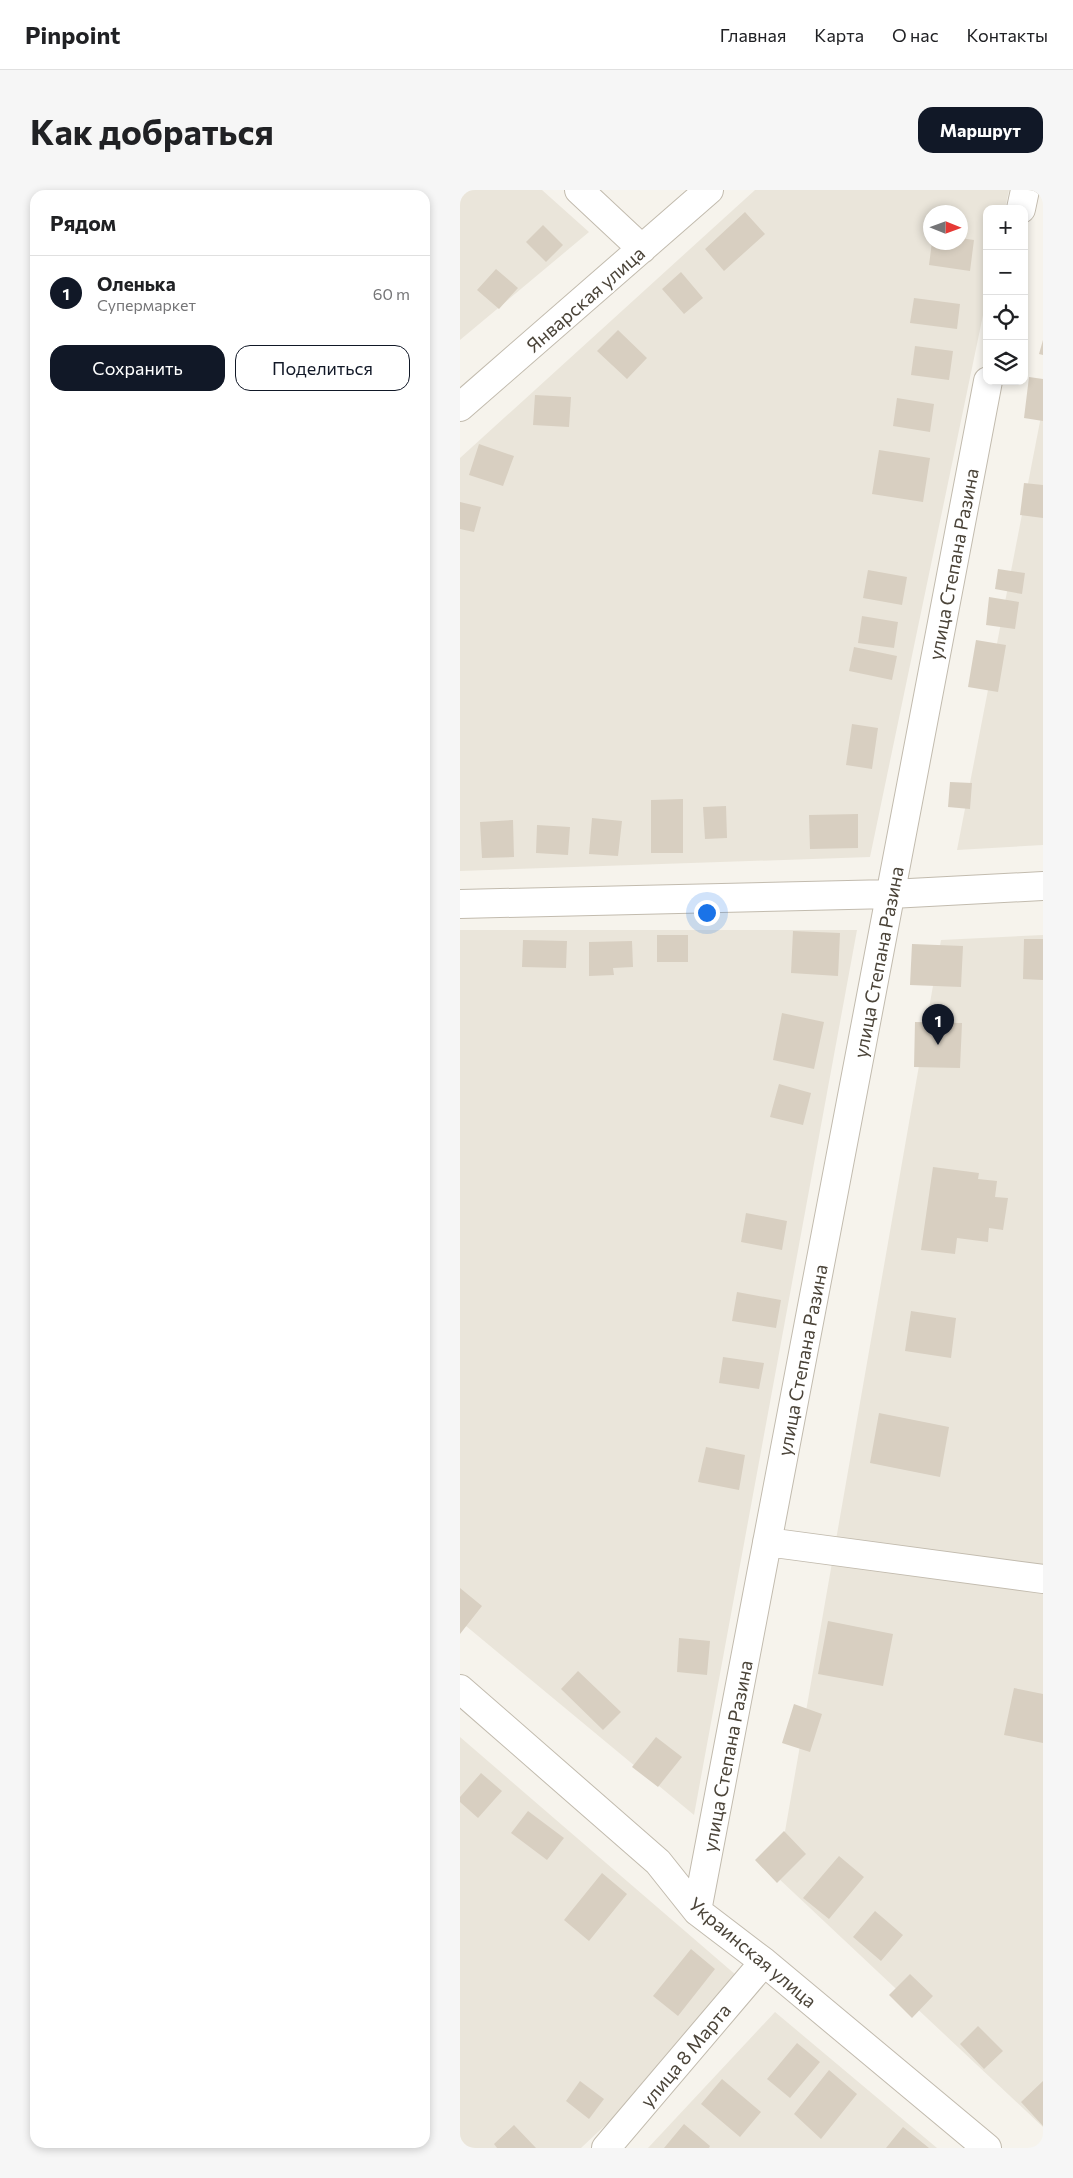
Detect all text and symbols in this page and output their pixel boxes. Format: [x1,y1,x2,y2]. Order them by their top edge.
text: Pinpoint [25,20,120,49]
text: Главная [720,24,786,46]
text: Карта [814,24,864,46]
text: О нас [892,24,939,46]
text: Контакты [967,24,1048,46]
button: Маршрут [918,107,1043,153]
text: Как добраться [30,109,274,152]
north arrow [923,205,968,250]
map controls [983,205,1028,385]
button: + [983,205,1028,250]
text: Рядом [50,210,116,235]
street label: Январская улица [521,241,649,357]
button: − [983,250,1028,295]
text: Оленька [97,272,176,295]
text: 1 [62,284,70,303]
text: 60 m [373,284,410,303]
text: Супермаркет [97,295,196,314]
button: locate [983,295,1028,340]
button: layers [983,340,1028,385]
button: Сохранить [50,345,225,391]
button: Поделиться [235,345,410,391]
street label: улица Степана Разина [923,466,983,662]
street label: улица Степана Разина [848,864,908,1060]
your location [694,900,720,926]
pin: 1 [922,1004,954,1045]
street label: улица Степана Разина [772,1262,832,1458]
street label: улица Степана Разина [697,1658,757,1854]
street label: Украинская улица [685,1892,821,2012]
street label: улица 8 Марта [635,1998,735,2112]

